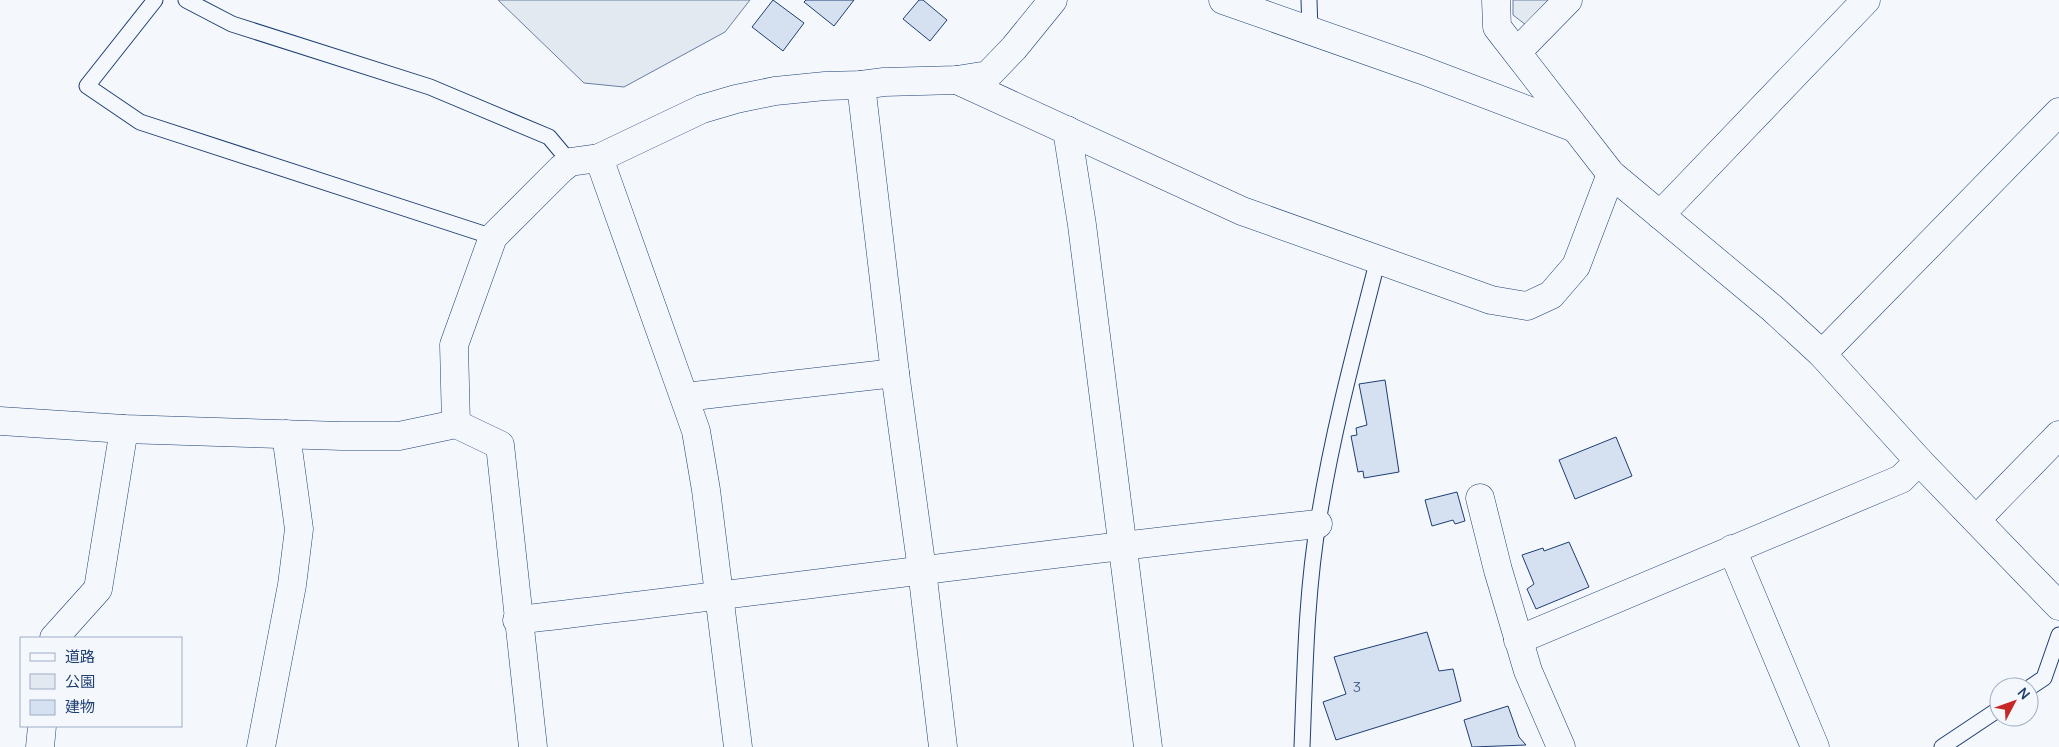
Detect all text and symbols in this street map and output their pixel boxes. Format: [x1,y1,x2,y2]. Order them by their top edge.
legend [20,637,182,727]
text: 道路 [65,646,95,667]
text: 公園 [65,671,95,692]
house number: 3 [1353,676,1361,697]
north arrow [1989,677,2039,727]
text: N [2014,683,2035,703]
text: 建物 [65,696,95,717]

